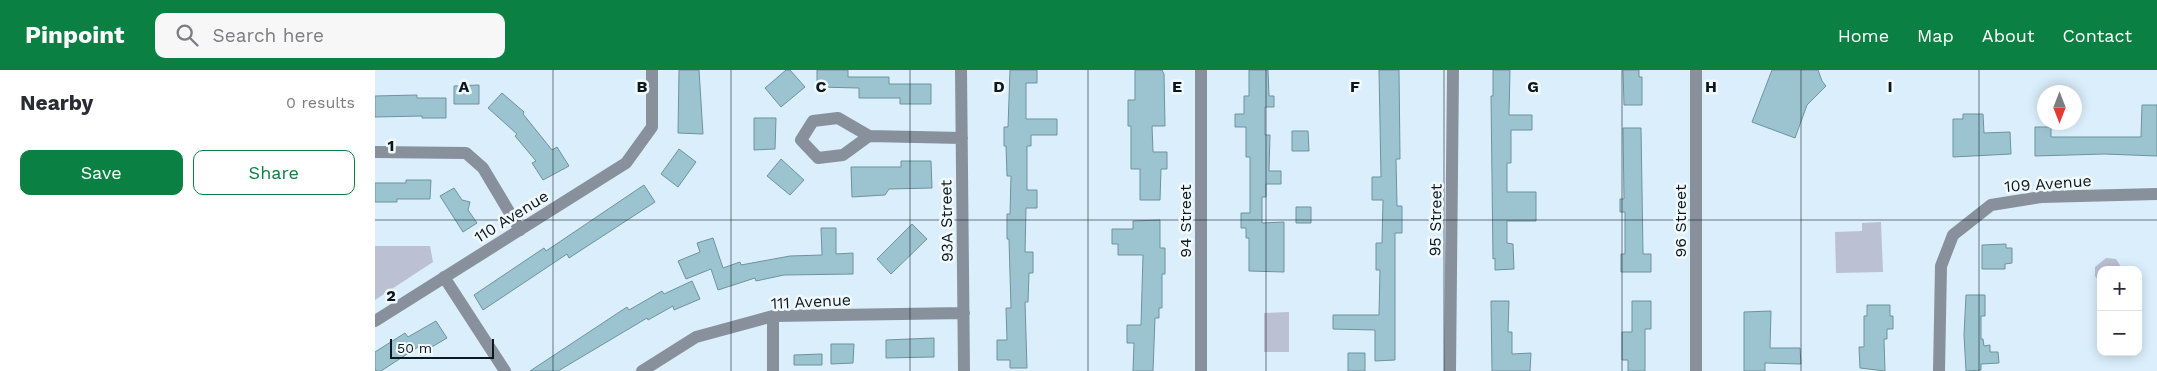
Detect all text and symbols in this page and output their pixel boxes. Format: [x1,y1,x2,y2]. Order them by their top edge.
search box [155,13,505,58]
text: Pinpoint [25,21,125,49]
icon: search [173,21,201,49]
text: Search here [213,24,324,47]
text: Home [1838,25,1889,46]
text: Map [1917,25,1954,46]
text: About [1982,25,2034,46]
text: Contact [2062,25,2132,46]
text: A [459,77,470,96]
text: B [637,77,648,96]
text: C [816,77,827,96]
text: D [993,77,1005,96]
text: E [1172,77,1182,96]
text: F [1350,77,1360,96]
text: G [1527,77,1539,96]
text: H [1705,77,1717,96]
text: I [1887,77,1893,96]
north arrow [2037,85,2082,130]
text: Nearby [20,90,93,115]
text: 0 results [286,93,355,112]
text: 1 [388,136,394,155]
button: Save [20,150,183,195]
button: Share [193,150,355,195]
street label: 109 Avenue [2004,171,2092,196]
street label: 93A Street [936,179,957,262]
street label: 95 Street [1425,183,1446,257]
street label: 94 Street [1176,184,1195,258]
street label: 96 Street [1671,184,1690,258]
street label: 110 Avenue [471,186,552,247]
map controls [2097,266,2142,356]
button: + [2097,266,2142,311]
text: 2 [386,286,396,305]
street label: 111 Avenue [771,290,852,313]
button: − [2097,311,2142,356]
scale bar [390,336,494,359]
text: 50 m [397,340,432,356]

